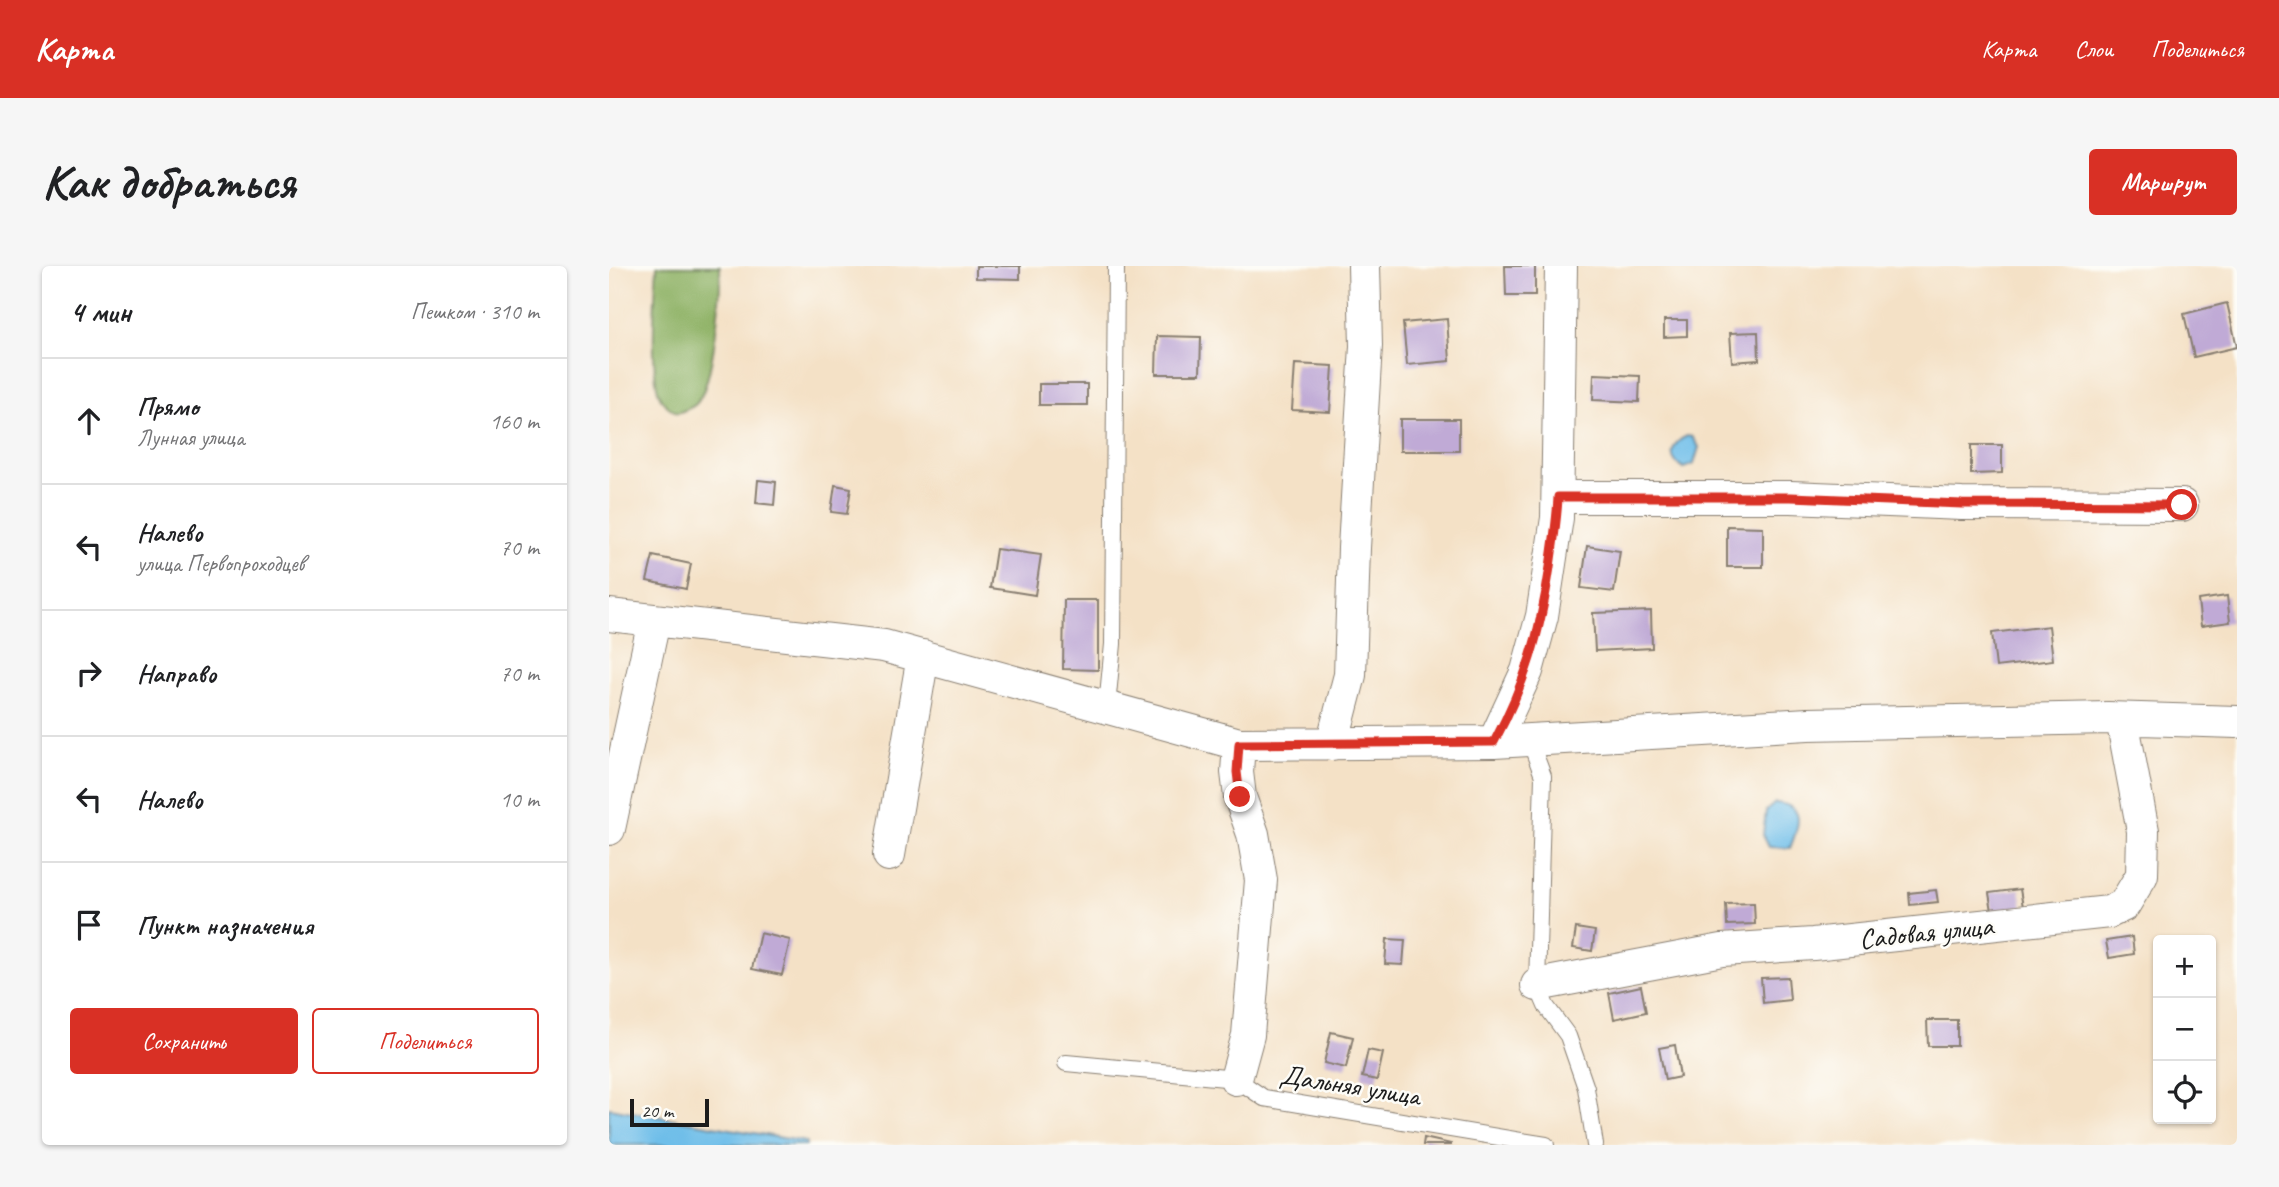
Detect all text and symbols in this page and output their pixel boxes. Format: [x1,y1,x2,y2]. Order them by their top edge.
text: Карта [35,28,114,70]
text: Карта [1982,34,2036,64]
text: Слои [2074,34,2113,64]
text: Поделиться [2151,34,2244,64]
button: Маршрут [2089,149,2237,215]
text: Как добраться [42,151,295,213]
text: 4 мин [70,293,131,331]
text: Пешком · 310 m [411,297,539,326]
text: Прямо [137,390,199,423]
icon: ahead [70,402,108,440]
text: 160 m [490,407,539,436]
text: Лунная улица [137,423,244,452]
route start [2166,489,2197,520]
text: Налево [137,516,203,549]
icon: left [70,528,108,566]
text: 70 m [500,533,539,562]
text: улица Первопроходцев [137,549,305,578]
icon: right [70,654,108,692]
text: Направо [137,657,216,690]
text: 70 m [500,659,539,688]
icon: left [70,780,108,818]
route end [1224,781,1255,812]
text: Налево [137,783,203,816]
text: 10 m [500,785,539,814]
icon: arrive [70,906,108,944]
street label: Садовая улица [1857,907,1996,956]
text: Пункт назначения [137,909,313,942]
map controls [2153,935,2216,1124]
button: + [2153,935,2216,998]
button: − [2153,998,2216,1061]
button: Сохранить [70,1008,298,1074]
button: Поделиться [312,1008,539,1074]
street label: Дальняя улица [1278,1057,1425,1114]
button: locate [2153,1061,2216,1124]
scale bar [630,1096,709,1128]
text: 20 m [641,1099,673,1123]

